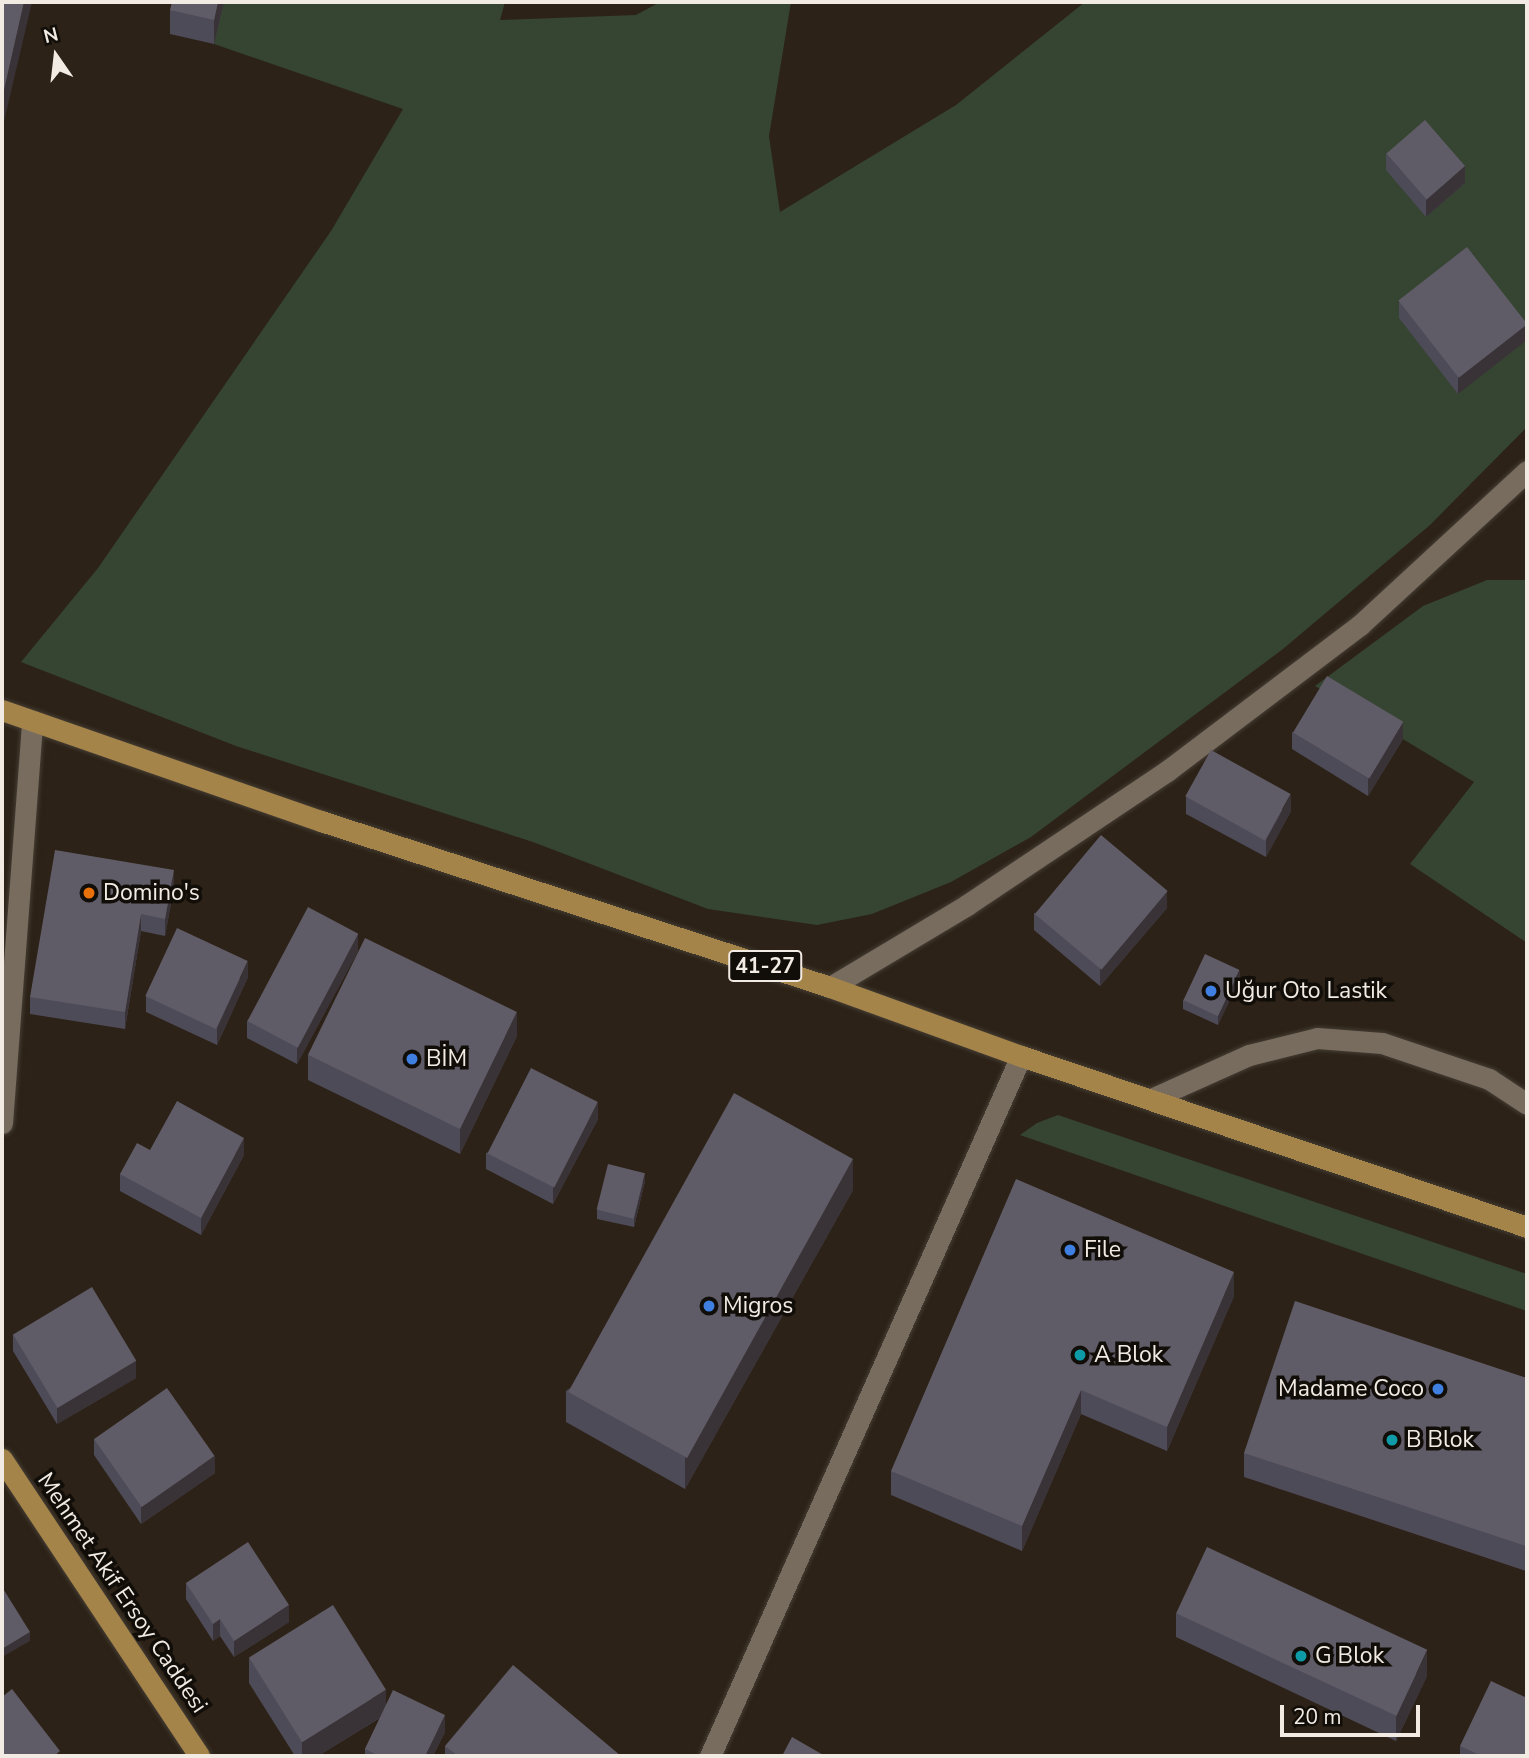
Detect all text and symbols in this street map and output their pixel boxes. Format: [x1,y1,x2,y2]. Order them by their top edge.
north arrow [21,21,91,91]
text: N [41,21,61,50]
place label: Domino's [103,879,200,907]
marker: Domino's [81,885,97,901]
road number: 41-27 [726,948,804,984]
place label: Uğur Oto Lastik [1225,977,1387,1005]
marker: Uğur Oto Lastik [1203,983,1219,999]
place label: BİM [426,1045,467,1073]
marker: BİM [404,1051,420,1067]
place label: File [1084,1236,1121,1264]
marker: File [1062,1242,1078,1258]
place label: Migros [723,1292,793,1320]
marker: Migros [701,1298,717,1314]
place label: A Blok [1094,1341,1163,1369]
marker: A Blok [1072,1347,1088,1363]
place label: Madame Coco [1278,1375,1424,1403]
marker: Madame Coco [1430,1381,1446,1397]
place label: B Blok [1406,1426,1474,1454]
marker: B Blok [1384,1432,1400,1448]
street label: Mehmet Akif Ersoy Caddesi [31,1468,213,1718]
place label: G Blok [1315,1642,1384,1670]
marker: G Blok [1293,1648,1309,1664]
scale bar [1284,1692,1424,1736]
text: 20 m [1293,1703,1342,1731]

